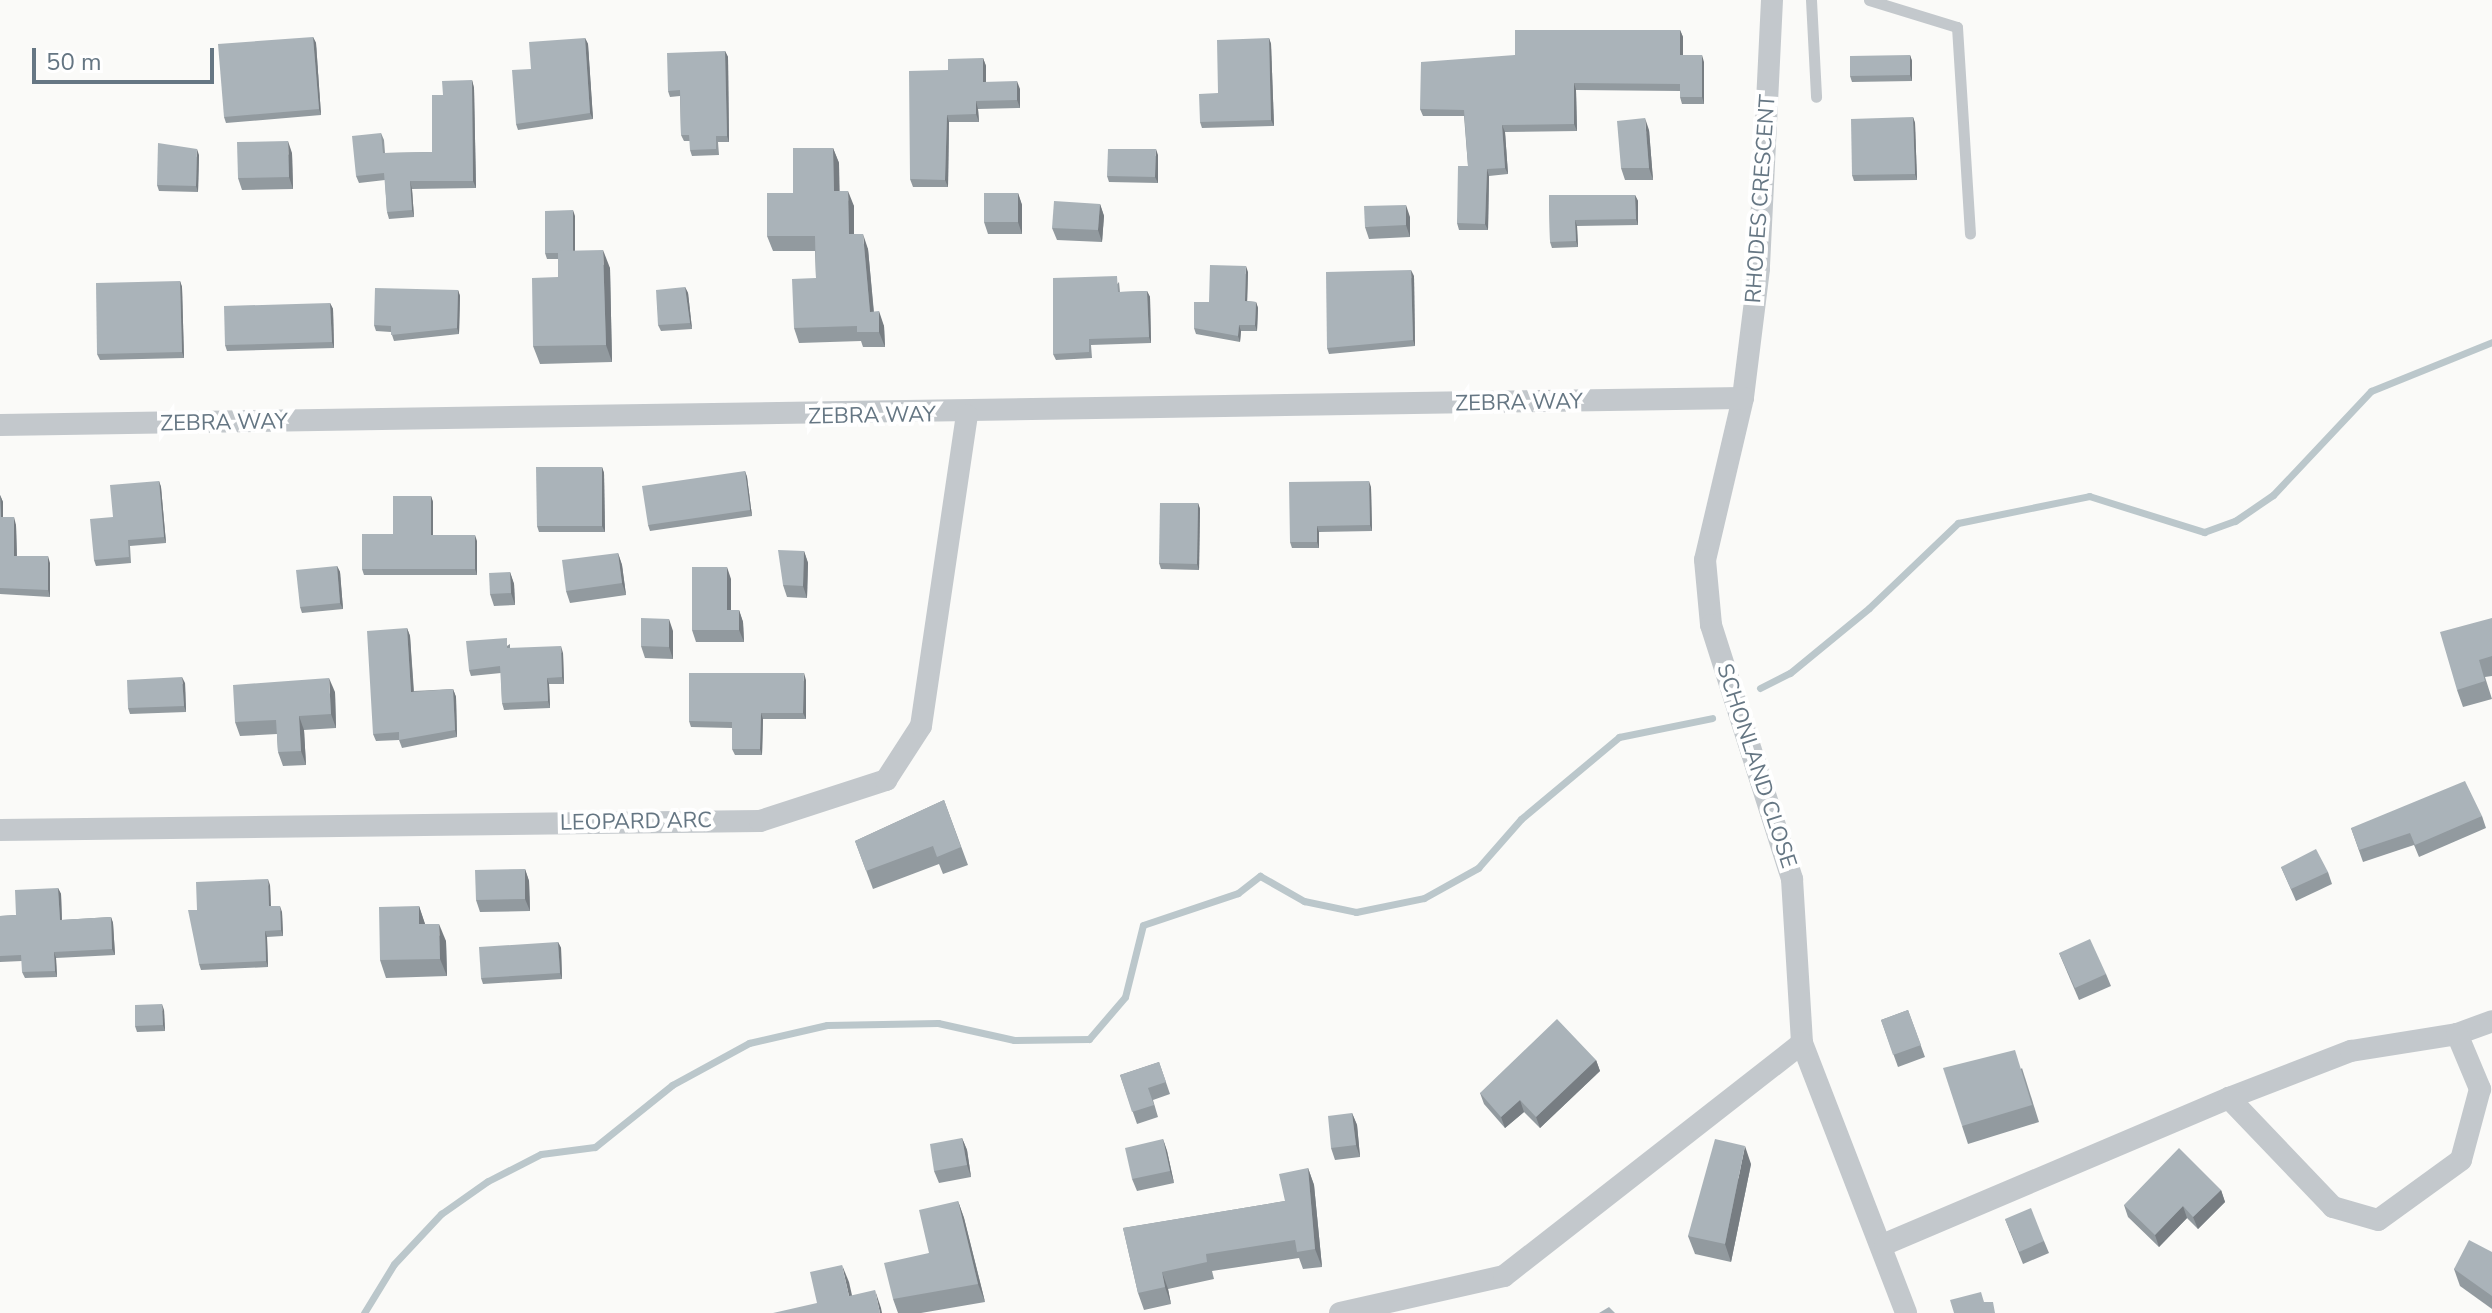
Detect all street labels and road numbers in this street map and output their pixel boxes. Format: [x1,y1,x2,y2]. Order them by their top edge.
street label: RHODES CRESCENT [1741,94,1781,304]
street label: ZEBRA WAY [1455,389,1583,417]
street label: ZEBRA WAY [808,402,936,430]
street label: ZEBRA WAY [160,409,288,437]
street label: SCHONLAND CLOSE [1711,661,1801,871]
street label: LEOPARD ARC [560,807,712,837]

